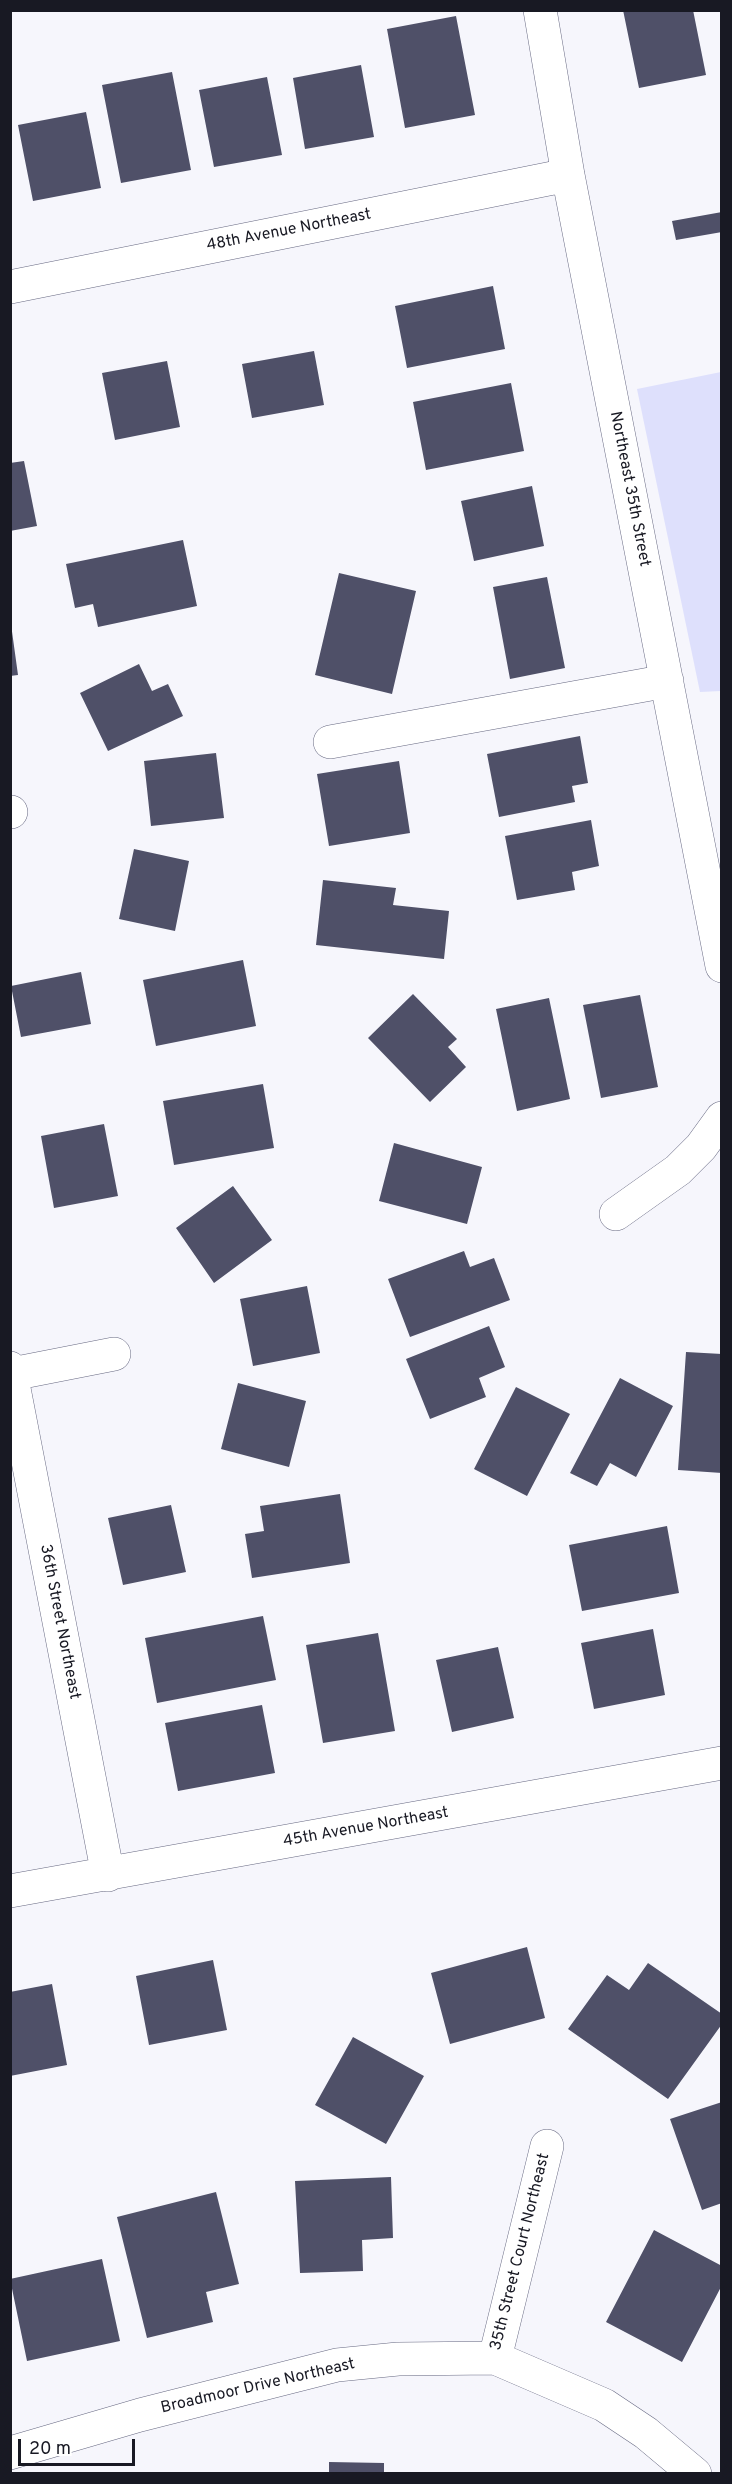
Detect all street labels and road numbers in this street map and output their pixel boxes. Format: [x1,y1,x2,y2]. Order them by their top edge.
street label: 48th Avenue Northeast [205,206,373,256]
street label: Northeast 35th Street [605,410,653,568]
street label: 36th Street Northeast [35,1543,83,1701]
street label: 45th Avenue Northeast [282,1804,450,1852]
street label: 35th Street Court Northeast [487,2151,555,2353]
street label: Broadmoor Drive Northeast [159,2355,357,2419]

